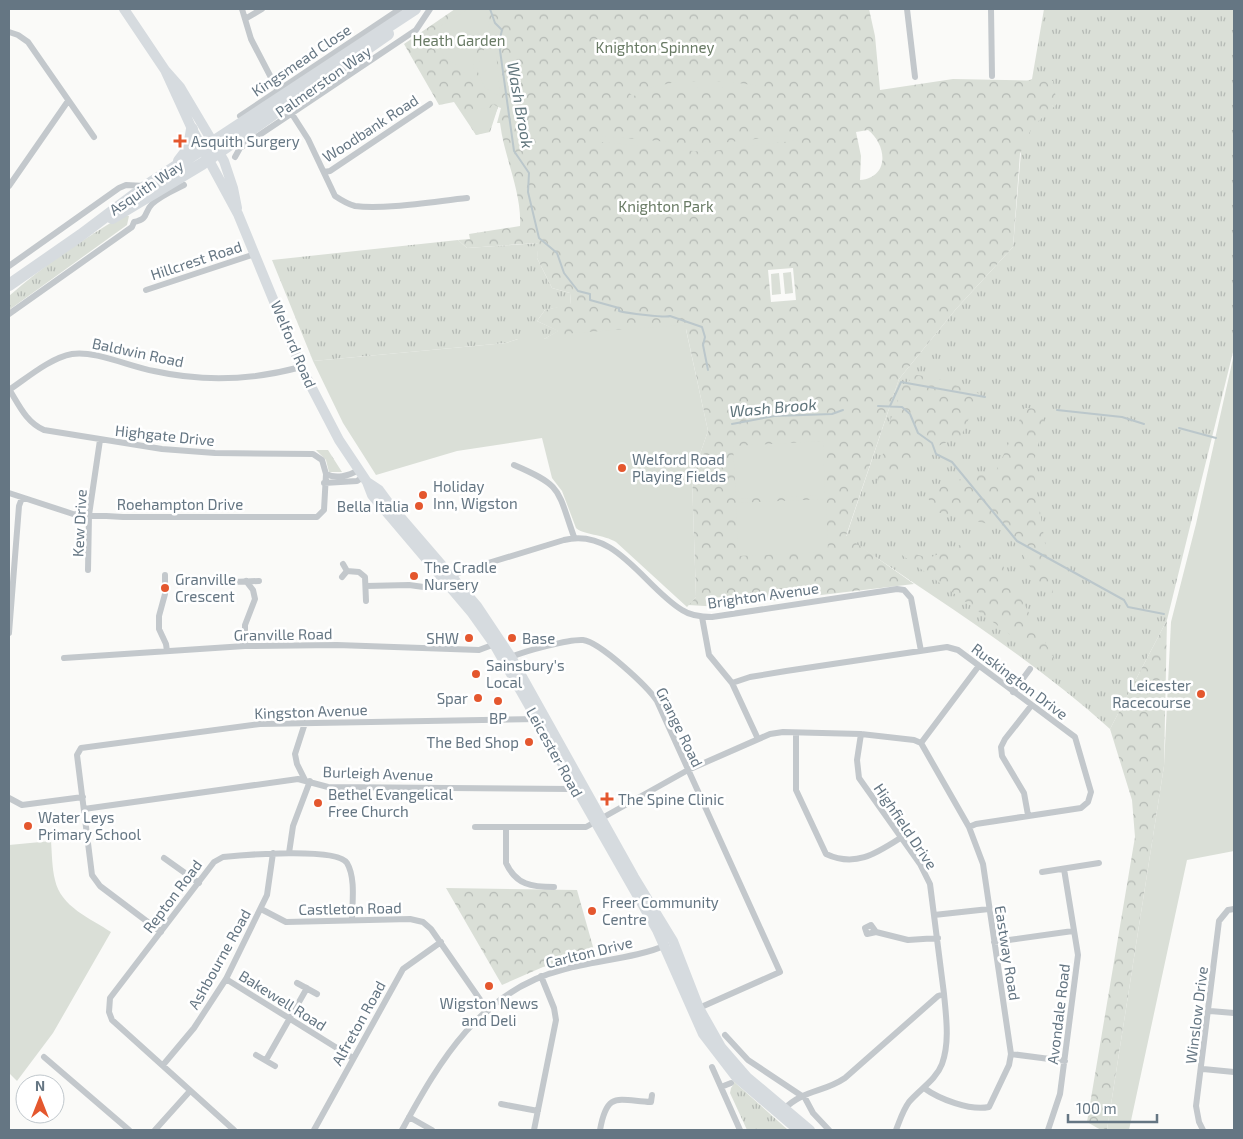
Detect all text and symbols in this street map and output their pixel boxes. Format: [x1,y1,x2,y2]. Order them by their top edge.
street label: Kingsmead Close [248,20,354,100]
park label: Heath Garden [413,31,505,49]
park label: Knighton Spinney [596,38,715,56]
street label: Palmerston Way [272,41,374,121]
water label: Wash Brook [504,60,538,150]
street label: Woodbank Road [319,90,421,166]
place label: Asquith Surgery [191,132,300,150]
marker: Asquith Surgery [173,134,187,148]
street label: Asquith Way [106,156,187,218]
park label: Knighton Park [618,197,714,215]
street label: Hillcrest Road [148,237,244,283]
street label: Welford Road [268,298,320,390]
street label: Baldwin Road [91,333,185,371]
water label: Wash Brook [729,394,817,420]
street label: Highgate Drive [114,421,216,449]
place label: Welford Road Playing Fields [632,450,726,485]
marker: Welford Road Playing Fields [616,462,628,474]
place label: Holiday Inn, Wigston [433,477,518,512]
street label: Kew Drive [68,489,90,557]
marker: Holiday Inn, Wigston [417,489,429,501]
street label: Roehampton Drive [117,495,243,513]
place label: Bella Italia [337,497,409,515]
marker: Bella Italia [413,500,425,512]
place label: The Cradle Nursery [424,558,497,593]
place label: Granville Crescent [175,570,236,605]
marker: The Cradle Nursery [408,570,420,582]
street label: Brighton Avenue [706,578,820,612]
marker: Granville Crescent [159,582,171,594]
street label: Granville Road [233,624,333,644]
place label: SHW [426,629,459,647]
place label: Base [522,629,555,647]
marker: SHW [463,632,475,644]
marker: Base [506,632,518,644]
street label: Ruskington Drive [968,639,1072,723]
place label: Sainsbury's Local [486,656,565,691]
marker: Sainsbury's Local [470,668,482,680]
place label: Leicester Racecourse [1112,676,1191,711]
street label: Grange Road [653,684,707,770]
marker: Leicester Racecourse [1195,688,1207,700]
place label: Spar [437,689,468,707]
marker: Spar [472,692,484,704]
marker: BP [492,695,504,707]
street label: Kingston Avenue [254,700,368,722]
street label: Leicester Road [523,704,587,800]
place label: BP [489,709,507,727]
place label: The Bed Shop [427,733,519,751]
marker: The Bed Shop [523,736,535,748]
street label: Burleigh Avenue [323,762,433,784]
street label: Highfield Drive [871,780,941,872]
place label: Bethel Evangelical Free Church [328,785,454,820]
place label: The Spine Clinic [618,790,724,808]
marker: The Spine Clinic [600,792,614,806]
marker: Bethel Evangelical Free Church [312,797,324,809]
place label: Water Leys Primary School [38,808,141,843]
marker: Water Leys Primary School [22,820,34,832]
street label: Repton Road [139,856,205,936]
place label: Freer Community Centre [602,893,719,928]
street label: Castleton Road [298,898,402,918]
street label: Eastway Road [992,904,1024,1002]
marker: Freer Community Centre [586,905,598,917]
street label: Ashbourne Road [184,906,254,1012]
street label: Carlton Drive [544,932,634,972]
street label: Avondale Road [1043,963,1073,1065]
street label: Winslow Drive [1181,965,1211,1065]
street label: Bakewell Road [236,966,330,1034]
street label: Alfreton Road [327,977,389,1069]
marker: Wigston News and Deli [483,980,495,992]
place label: Wigston News and Deli [440,994,538,1029]
north arrow [15,1074,65,1124]
text: N [35,1077,45,1094]
scale bar [1068,1092,1157,1124]
text: 100 m [1076,1099,1117,1117]

